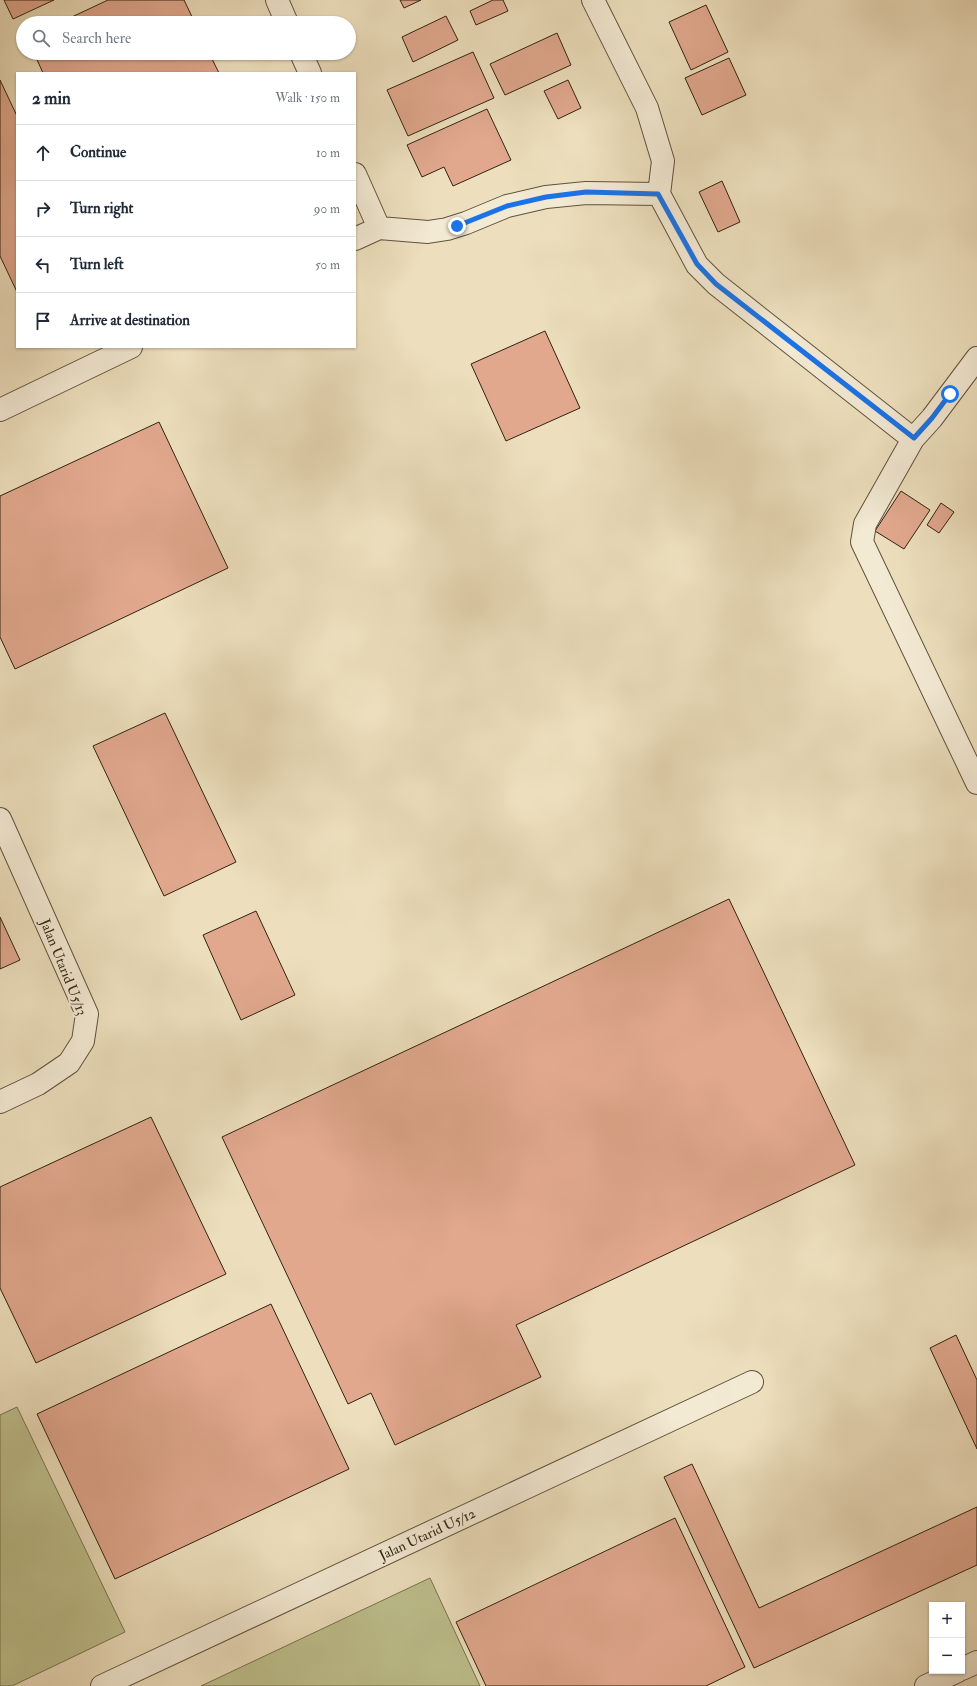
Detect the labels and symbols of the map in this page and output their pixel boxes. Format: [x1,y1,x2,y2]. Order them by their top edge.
route end [448,217,466,235]
route start [941,385,959,403]
street label: Jalan Utarid U5/13 [36,915,91,1018]
street label: Jalan Utarid U5/12 [375,1505,478,1565]

